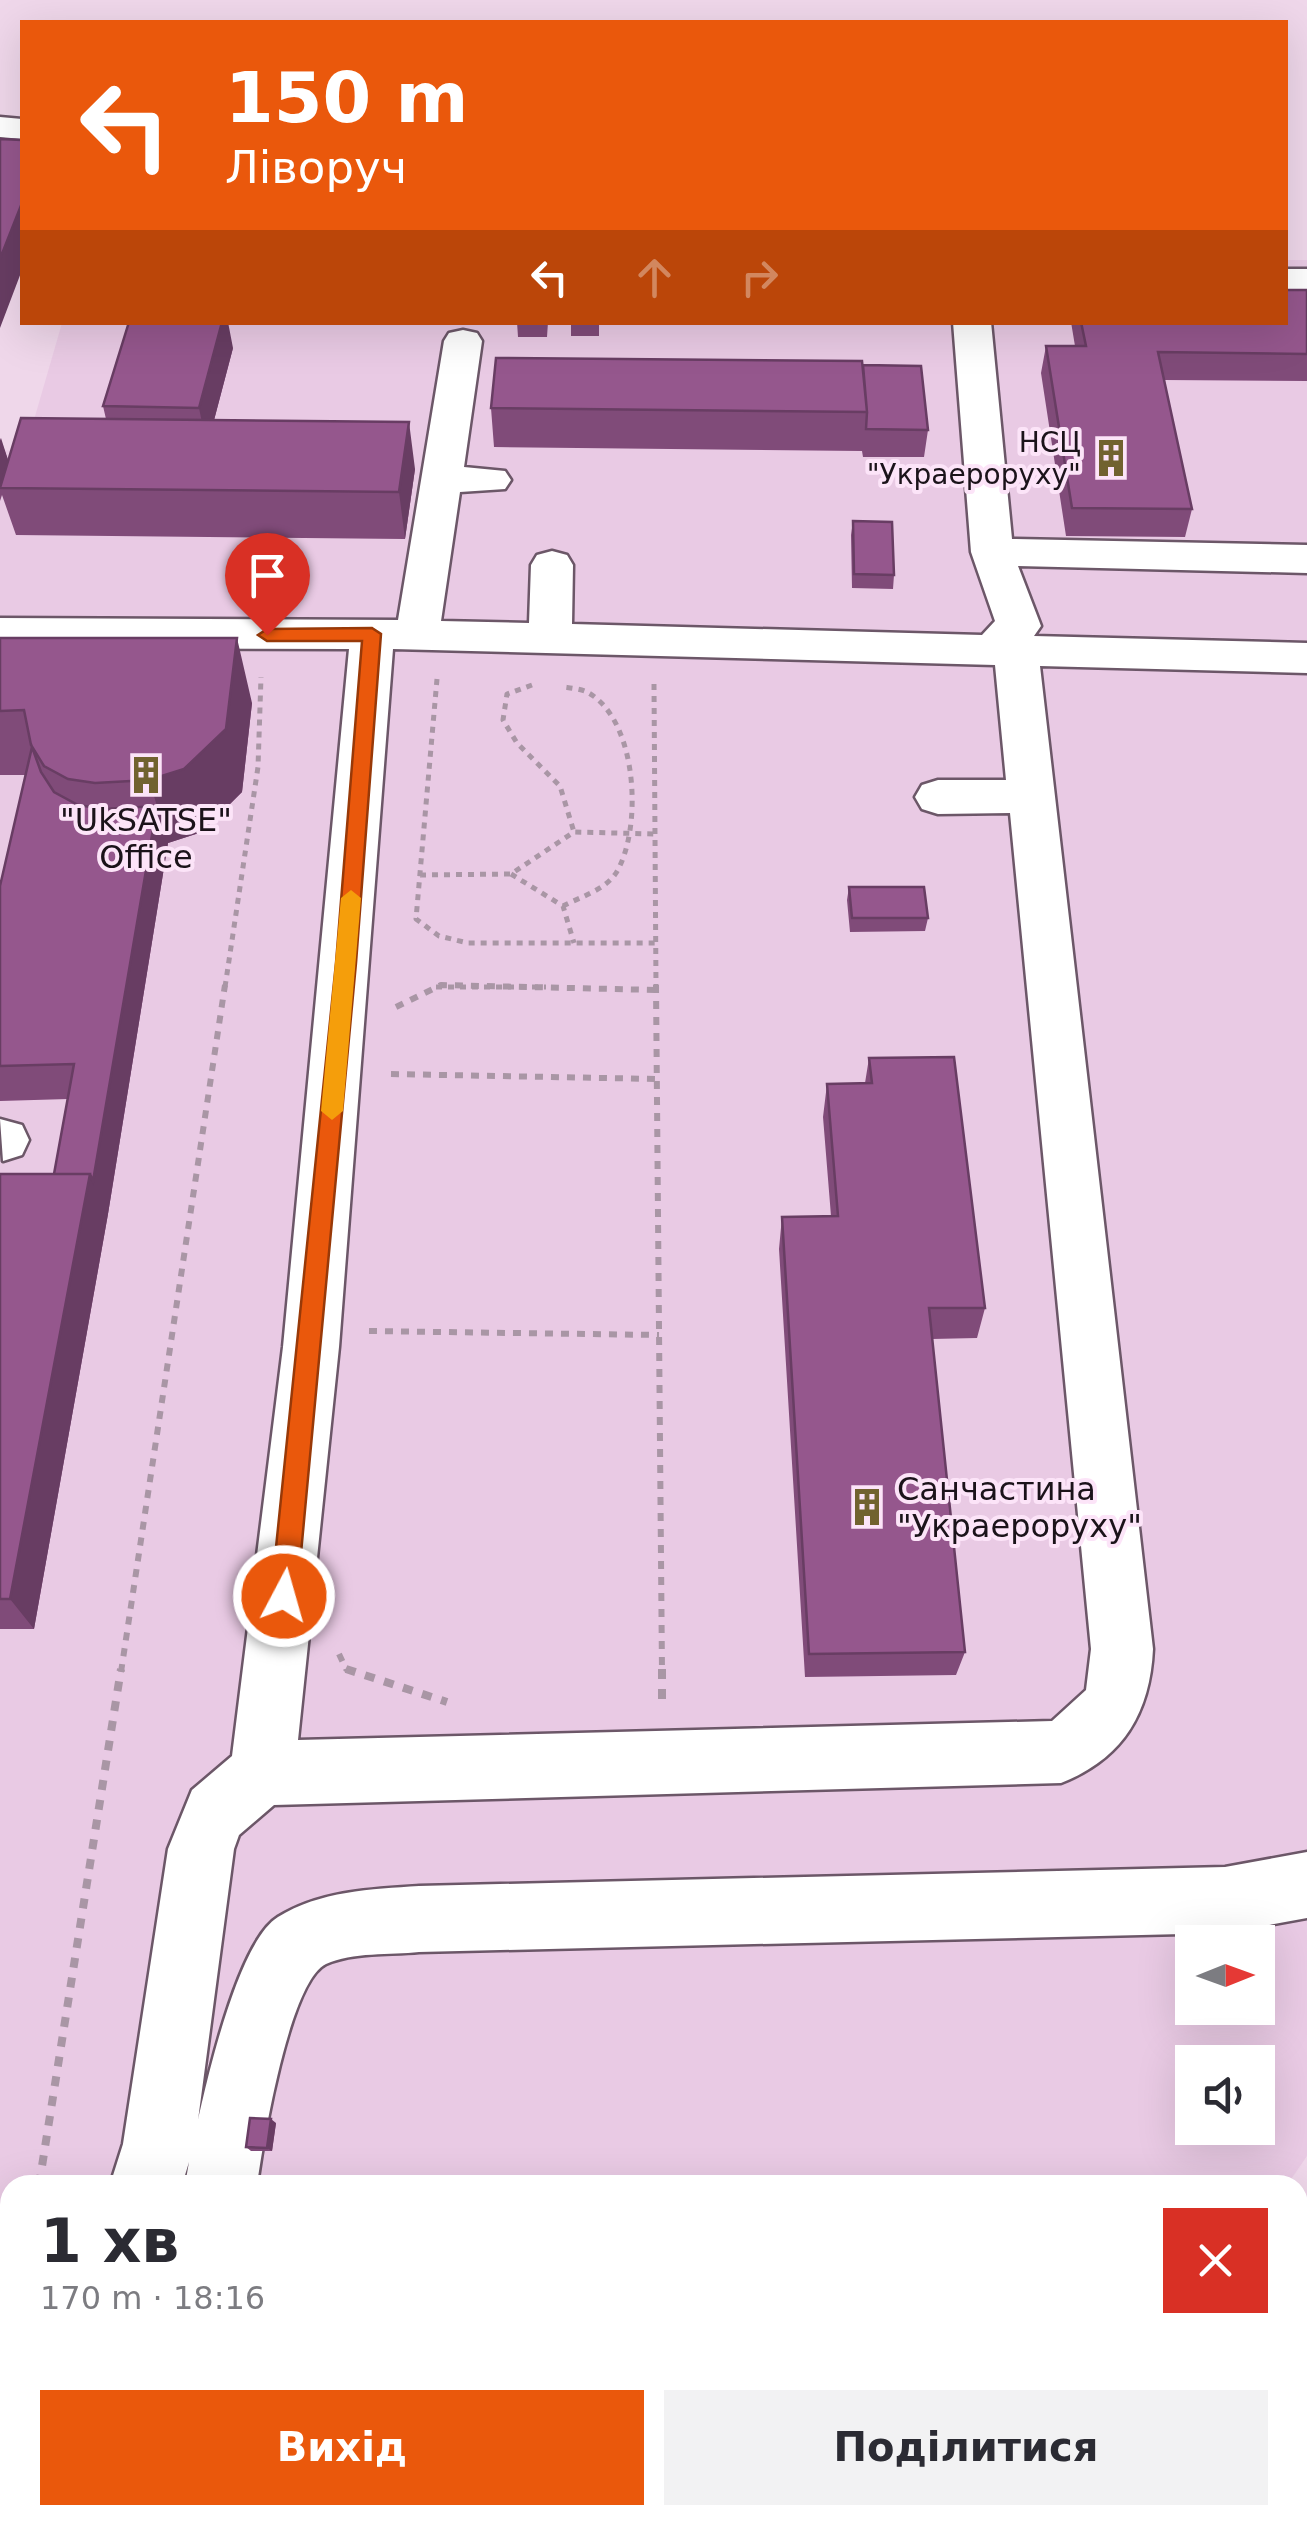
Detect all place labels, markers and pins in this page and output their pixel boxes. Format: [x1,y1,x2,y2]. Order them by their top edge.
place label: НСЦ "Украероруху" [867,426,1081,491]
building icon: НСЦ "Украероруху" [1090,437,1132,479]
pin [225,533,310,636]
building icon: "UkSATSE" Office [125,754,167,796]
place label: "UkSATSE" Office [60,801,232,876]
place label: Санчастина "Украероруху" [897,1470,1142,1545]
building icon: Санчастина "Украероруху" [846,1486,888,1528]

